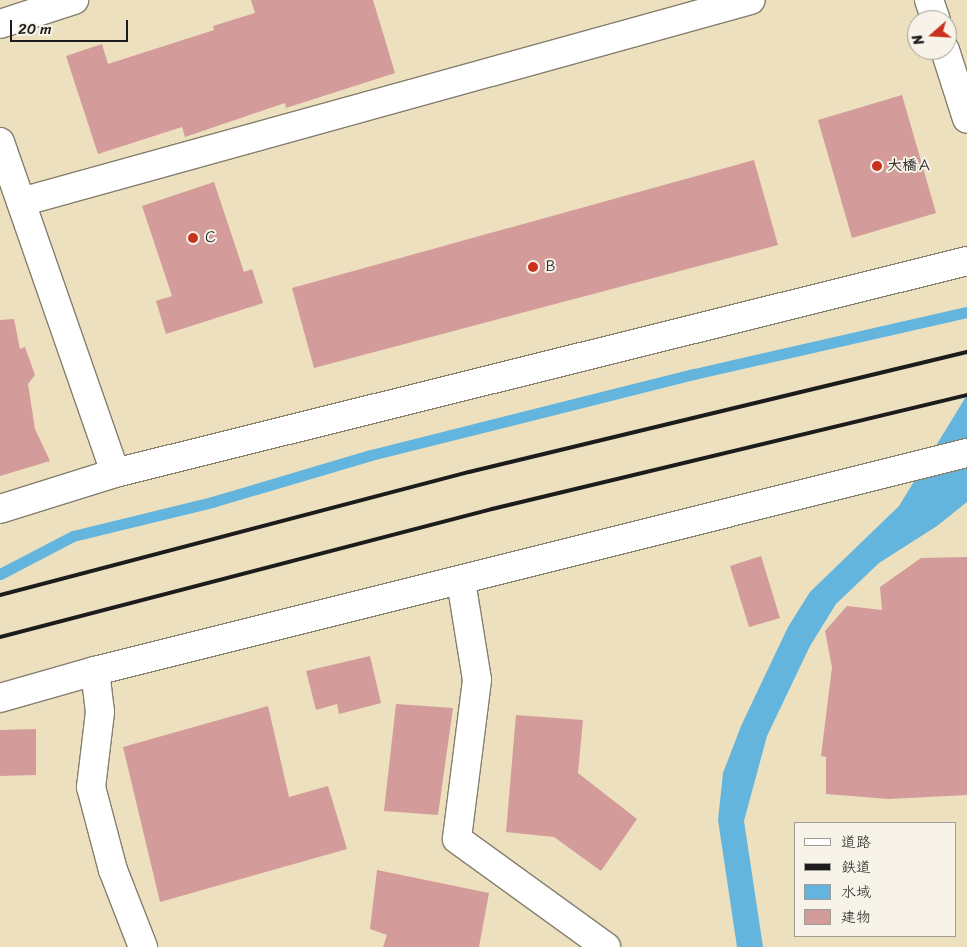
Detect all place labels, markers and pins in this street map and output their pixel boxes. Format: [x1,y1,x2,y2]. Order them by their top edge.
place label: 大橋Ａ [887,157,932,175]
marker: 大橋Ａ [871,160,883,172]
place label: Ｃ [203,229,218,247]
marker: Ｃ [187,232,199,244]
place label: Ｂ [543,258,558,276]
marker: Ｂ [527,261,539,273]

